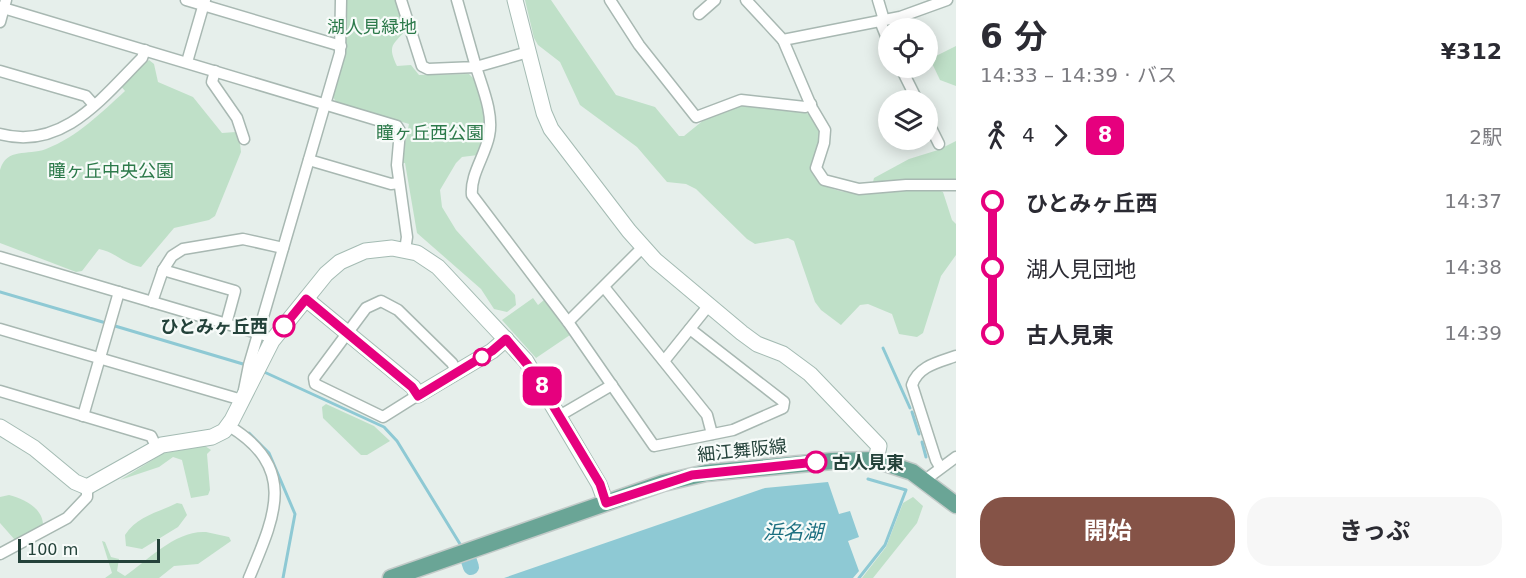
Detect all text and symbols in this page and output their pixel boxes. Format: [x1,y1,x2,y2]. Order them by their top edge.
park label: 湖人見緑地 [327,16,417,37]
text: 6 分 [980,17,1047,56]
map controls [878,18,938,150]
button: locate [878,18,938,78]
text: ¥312 [1441,39,1502,64]
text: 14:33 – 14:39 · バス [980,63,1177,87]
button: layers [878,90,938,150]
icon: walk [980,119,1013,152]
icon: forward [1044,119,1077,152]
park label: 瞳ヶ丘西公園 [376,122,484,143]
text: 4 [1022,123,1035,147]
text: 8 [1098,123,1112,147]
text: 2駅 [1469,125,1502,149]
park label: 瞳ヶ丘中央公園 [48,160,174,181]
text: 14:37 [1444,189,1502,213]
text: ひとみヶ丘西 [1026,191,1157,216]
text: 14:38 [1444,255,1502,279]
text: 湖人見団地 [1026,257,1136,282]
marker: ひとみヶ丘西 [273,315,295,337]
place label: ひとみヶ丘西 [161,316,268,337]
text: 14:39 [1444,321,1502,345]
text: 古人見東 [1026,323,1114,348]
unlabelled marker [473,348,491,366]
line badge: 8 [522,366,562,406]
text: 8 [535,374,549,398]
street label: 細江舞阪線 [696,435,788,465]
marker: 古人見東 [805,451,827,473]
place label: 古人見東 [832,452,904,473]
button: 開始 [980,497,1235,566]
button: きっぷ [1247,497,1502,566]
water label: 浜名湖 [763,520,826,544]
scale bar [18,536,160,564]
text: 100 m [27,540,78,559]

